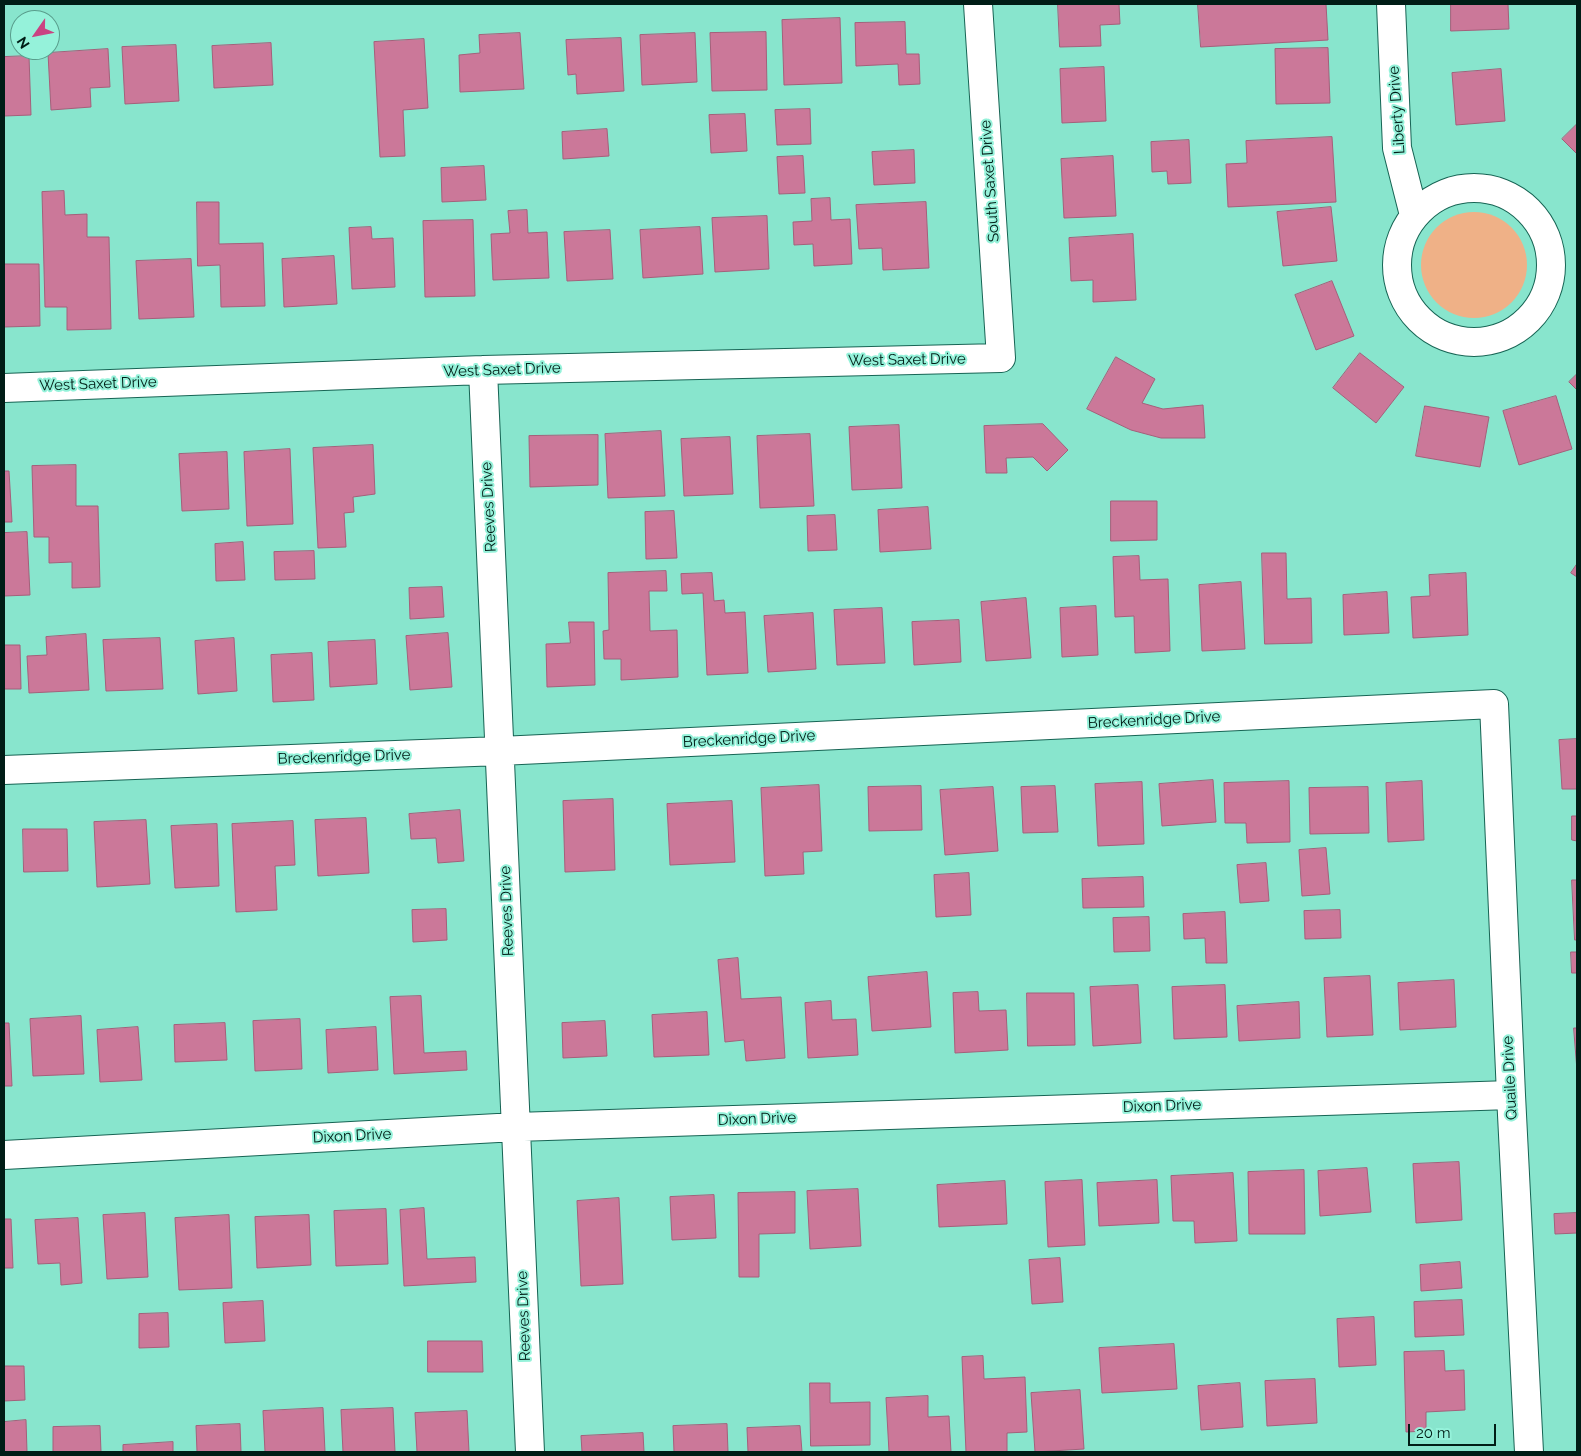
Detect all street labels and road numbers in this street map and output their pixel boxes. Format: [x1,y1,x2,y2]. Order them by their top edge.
street label: Liberty Drive [1385,65,1409,155]
street label: South Saxet Drive [977,119,1003,243]
street label: West Saxet Drive [848,350,966,370]
street label: West Saxet Drive [443,359,561,381]
street label: West Saxet Drive [39,373,157,395]
street label: Reeves Drive [478,461,500,553]
street label: Breckenridge Drive [1087,708,1221,732]
street label: Breckenridge Drive [682,727,816,751]
street label: Breckenridge Drive [277,746,411,768]
street label: Reeves Drive [496,866,518,956]
street label: Quaile Drive [1499,1036,1521,1120]
street label: Dixon Drive [1122,1096,1202,1116]
street label: Dixon Drive [717,1109,797,1129]
street label: Dixon Drive [312,1125,392,1147]
street label: Reeves Drive [513,1271,535,1361]

